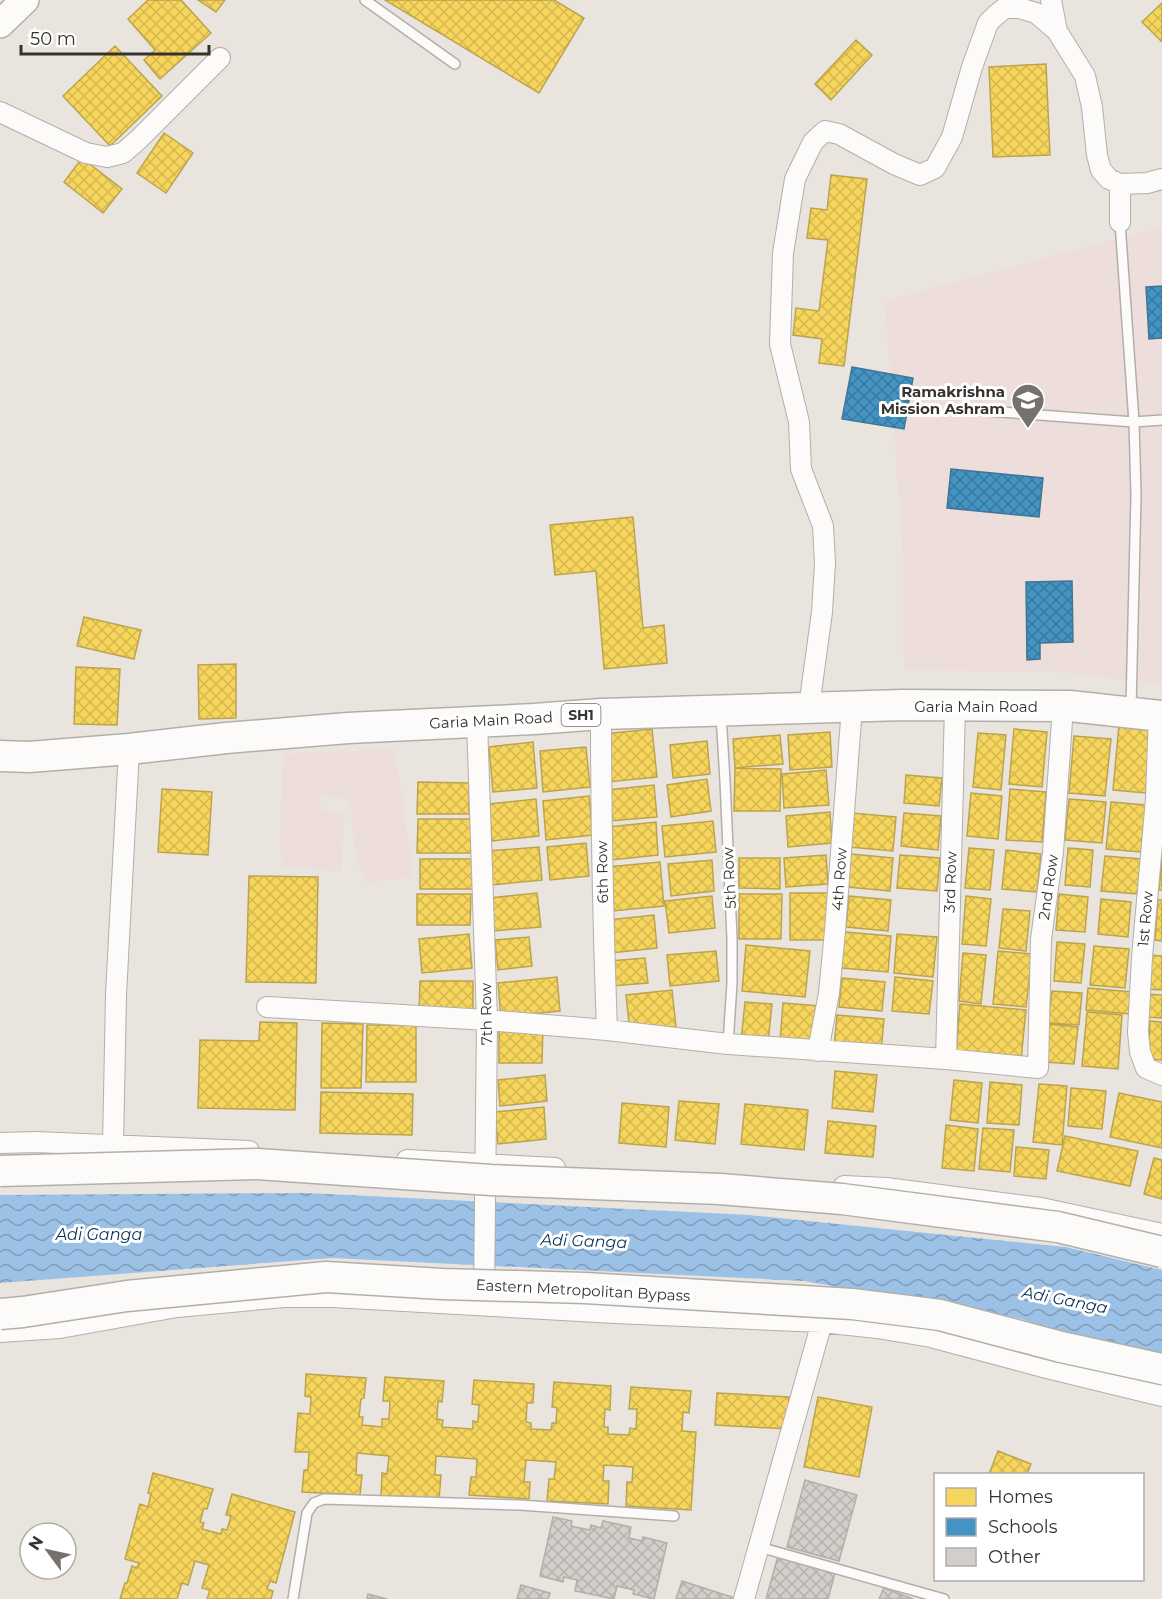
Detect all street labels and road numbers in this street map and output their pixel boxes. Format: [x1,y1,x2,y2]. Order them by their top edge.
street label: Garia Main Road [914,697,1038,716]
road number: SH1 [562,704,600,726]
street label: Garia Main Road [429,707,553,733]
street label: 6th Row [592,840,612,903]
street label: 5th Row [718,846,740,909]
street label: 4th Row [827,846,851,911]
street label: 3rd Row [939,850,961,913]
street label: 2nd Row [1034,852,1062,921]
street label: 1st Row [1133,889,1157,948]
street label: 7th Row [476,982,496,1045]
street label: Eastern Metropolitan Bypass [475,1275,691,1305]

